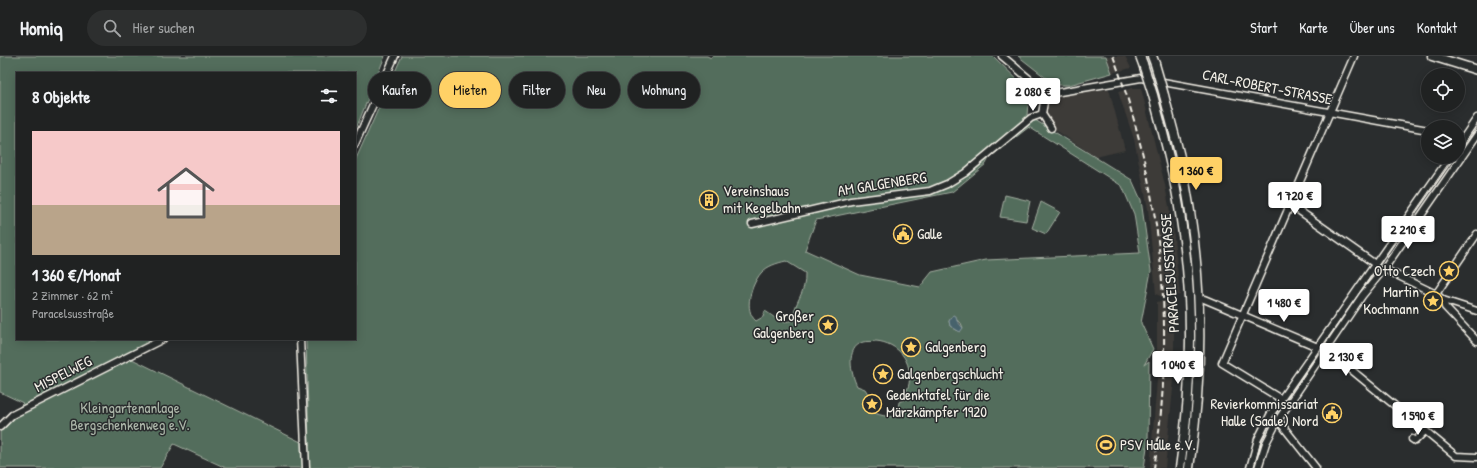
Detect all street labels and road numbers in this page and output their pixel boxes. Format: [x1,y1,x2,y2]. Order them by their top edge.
street label: CARL-ROBERT-STRASSE [1200,64,1334,109]
street label: AM GALGENBERG [836,166,929,201]
street label: PARACELSUSSTRASSE [1155,212,1184,333]
street label: MISPELWEG [30,350,96,397]

